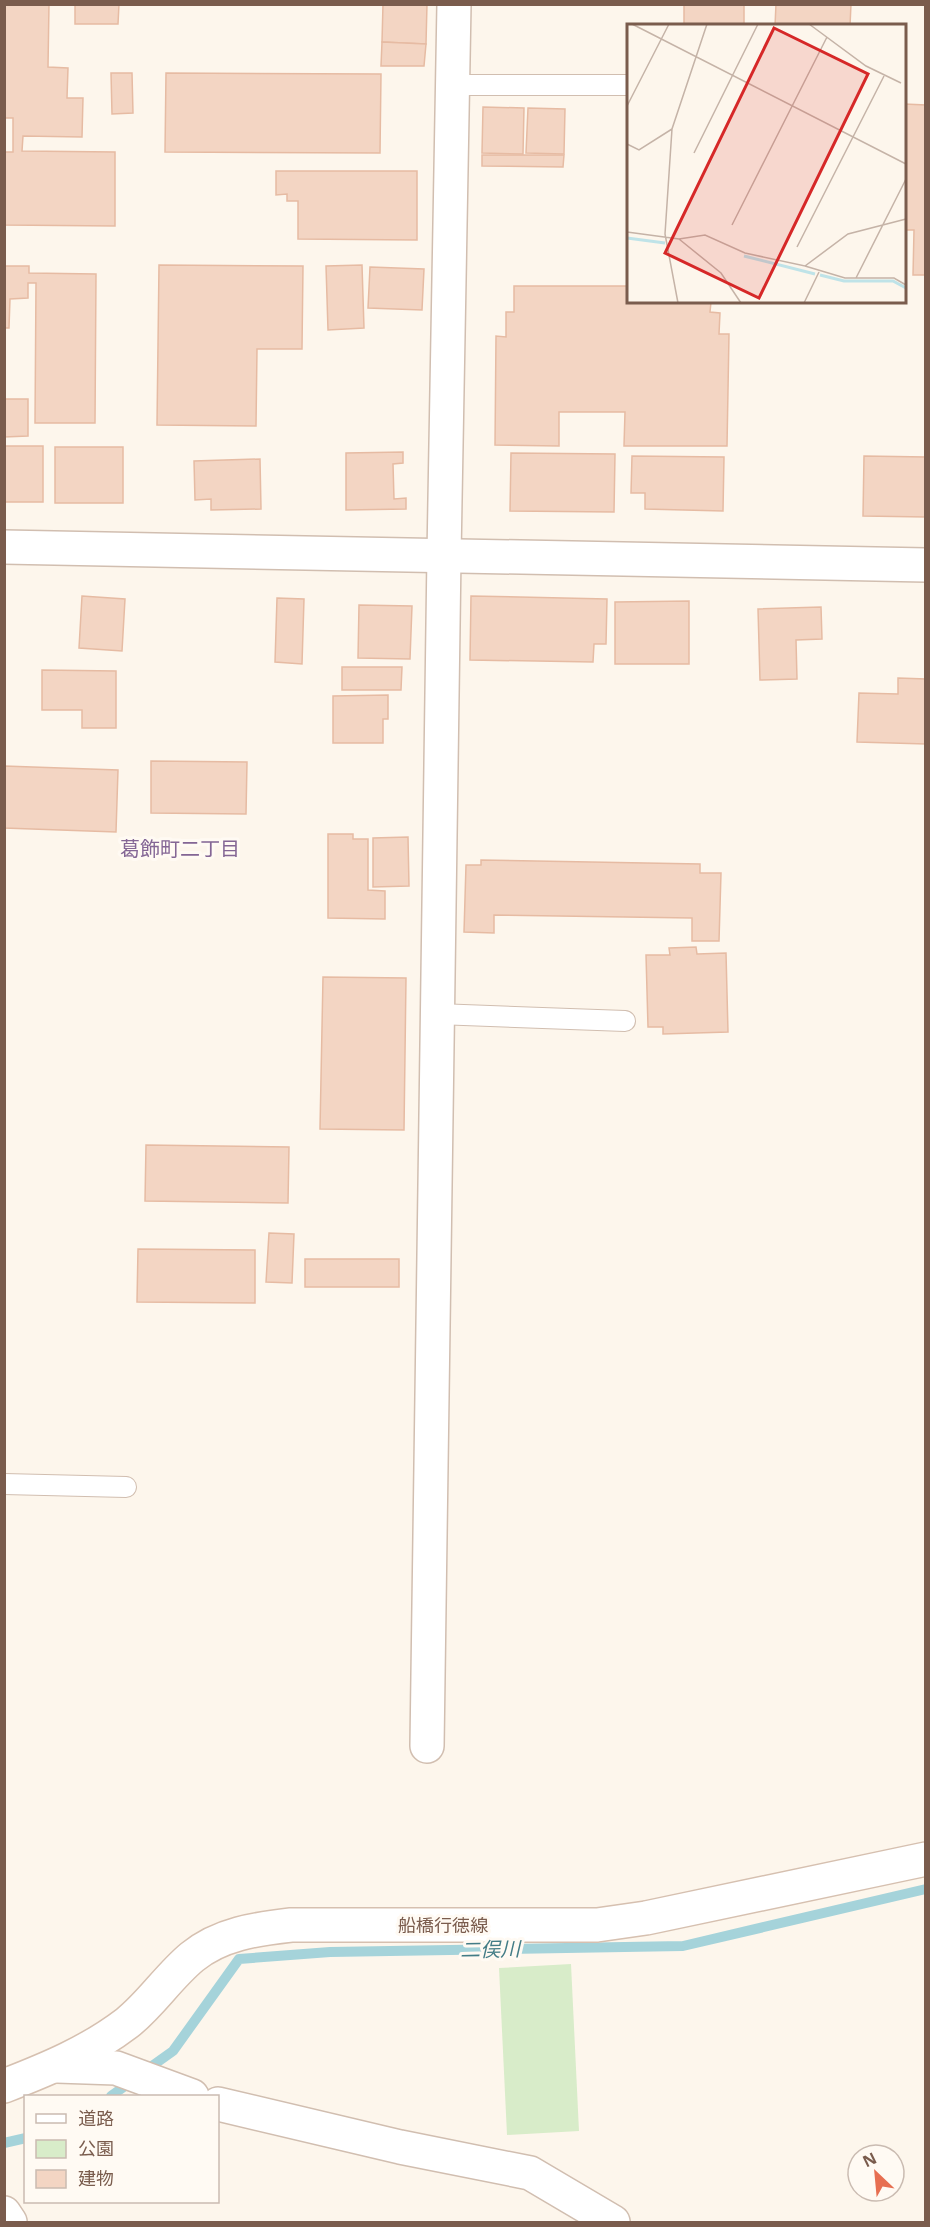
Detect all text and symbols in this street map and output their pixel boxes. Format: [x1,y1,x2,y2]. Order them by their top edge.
inset map [627,24,906,303]
district label: 葛飾町二丁目 [120,835,240,862]
street label: 船橋行徳線 [398,1913,488,1937]
water label: 二俣川 [460,1935,522,1963]
legend [24,2095,219,2203]
text: 道路 [78,2106,114,2130]
text: 公園 [78,2136,114,2160]
north arrow [846,2143,906,2203]
text: N [859,2147,880,2172]
text: 建物 [78,2166,114,2190]

